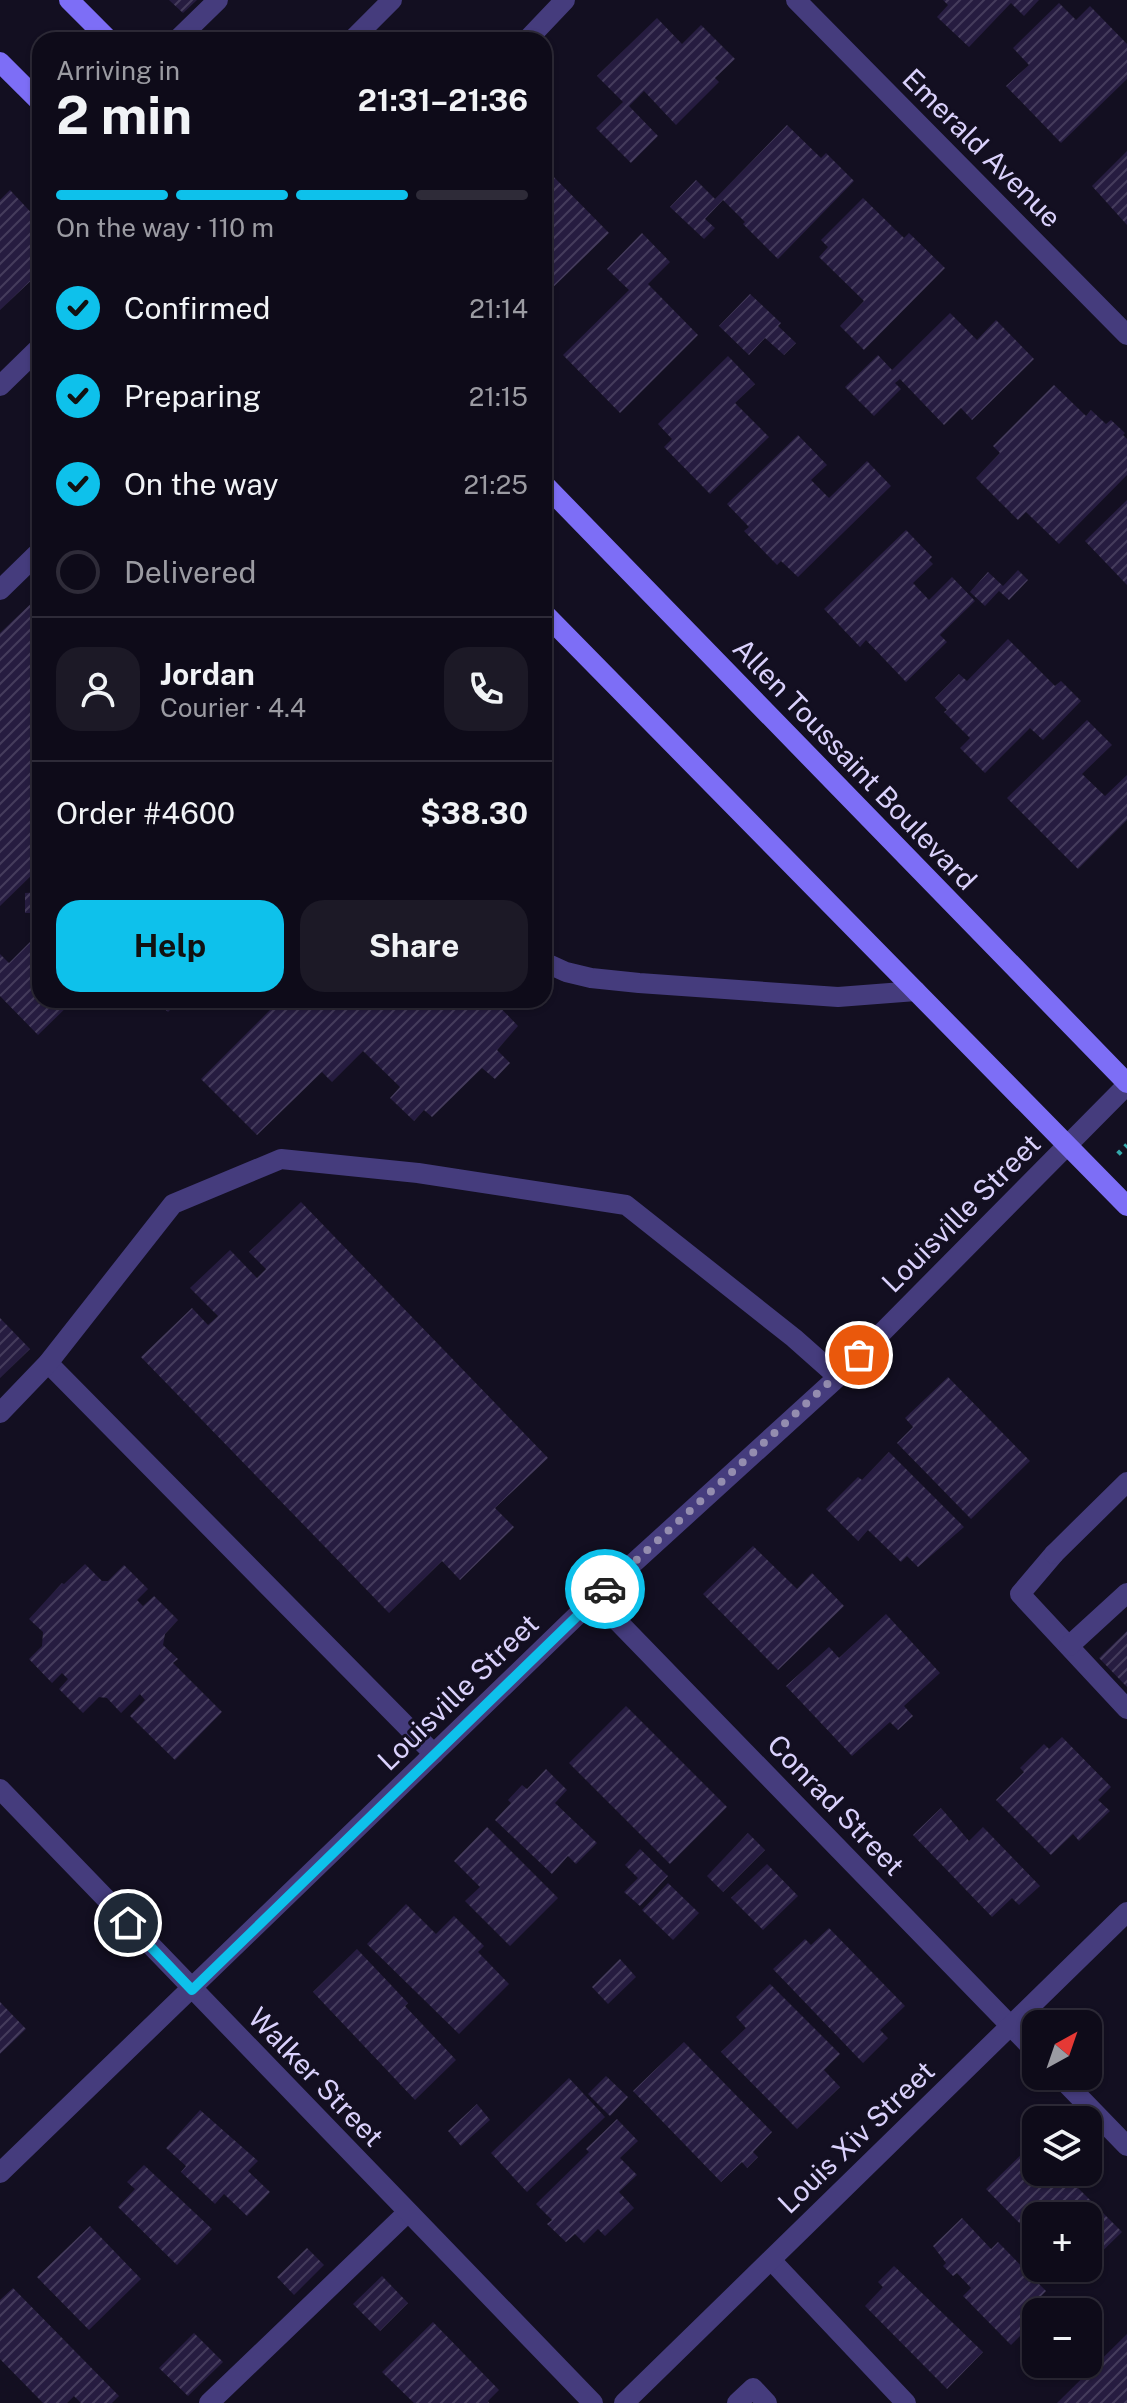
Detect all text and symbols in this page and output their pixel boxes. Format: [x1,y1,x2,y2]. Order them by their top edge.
text: Arriving in [56,55,180,86]
street label: Emerald Avenue [896,62,1068,234]
text: 21:31–21:36 [358,82,528,118]
text: 2 min [56,85,192,146]
text: On the way · 110 m [56,212,274,243]
icon: check [56,286,100,330]
text: Confirmed [124,290,270,326]
text: 21:14 [469,293,528,324]
icon: check [56,374,100,418]
text: Preparing [124,378,261,414]
text: 21:15 [469,381,528,412]
icon: check [56,462,100,506]
text: On the way [124,466,278,502]
text: 21:25 [463,469,528,500]
text: Delivered [124,554,256,590]
street label: Allen Toussaint Boulevard [727,631,984,896]
button: person [56,647,140,731]
button: phone [444,647,528,731]
text: Jordan [160,656,255,692]
text: Courier · 4.4 [160,692,306,723]
text: Order #4600 [56,795,235,831]
text: $38.30 [420,795,528,831]
button: Help [56,900,284,992]
button: Share [300,900,528,992]
street label: Louisville Street [875,1127,1047,1299]
pin [825,1321,893,1389]
icon: bag [837,1333,881,1377]
courier [565,1549,645,1629]
icon: car [583,1567,627,1611]
street label: Louisville Street [371,1607,545,1777]
street label: Conrad Street [761,1728,912,1882]
pin [94,1889,162,1957]
icon: home [106,1901,150,1945]
street label: Walker Street [242,2001,391,2153]
north arrow [1022,2010,1102,2090]
map controls [1022,2010,1102,2378]
street label: Louis Xiv Street [771,2054,941,2220]
button: layers [1022,2106,1102,2186]
button: + [1022,2202,1102,2282]
button: − [1022,2298,1102,2378]

